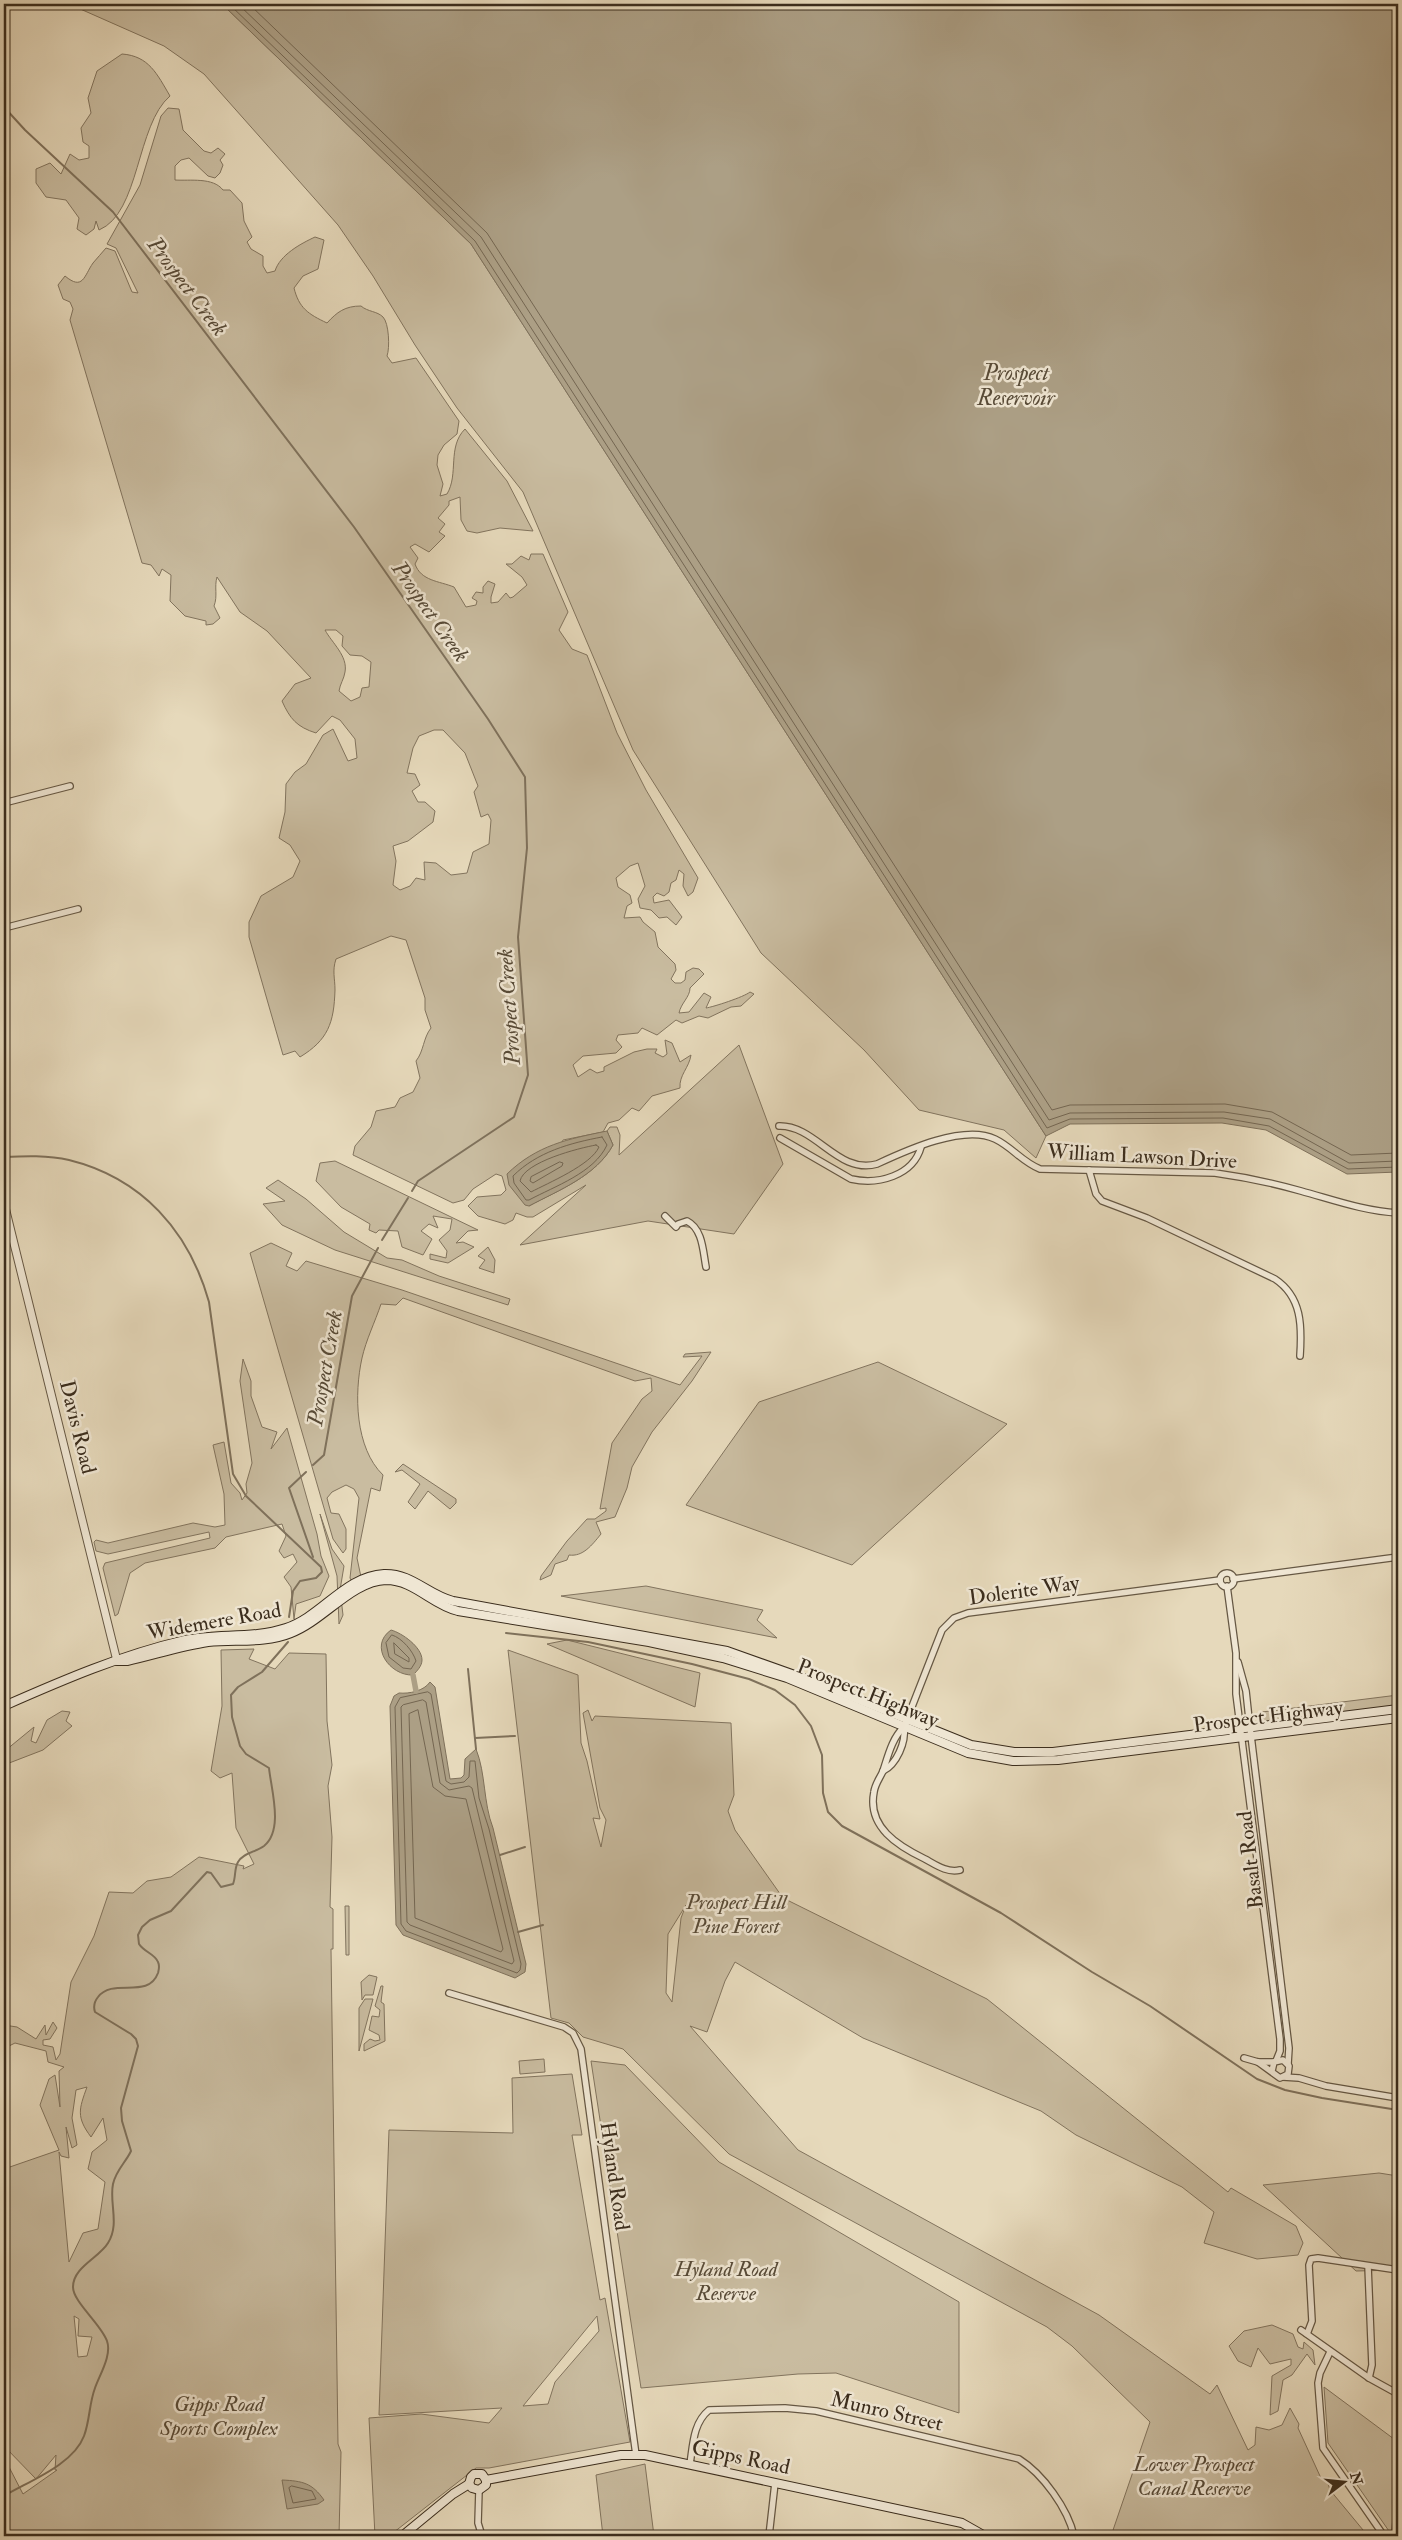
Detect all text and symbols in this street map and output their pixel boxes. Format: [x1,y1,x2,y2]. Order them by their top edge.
water label: Prospect Creek [140,231,234,342]
water label: Prospect Reservoir [976,359,1056,412]
water label: Prospect Creek [385,555,475,668]
water label: Prospect Creek [491,948,527,1067]
street label: William Lawson Drive [1045,1138,1238,1175]
water label: Prospect Creek [301,1308,349,1429]
street label: Davis Road [53,1377,102,1477]
street label: Dolerite Way [967,1569,1082,1612]
street label: Widemere Road [144,1596,284,1647]
street label: Prospect Highway [793,1653,943,1734]
street label: Prospect Highway [1192,1694,1345,1739]
street label: Basalt Road [1231,1809,1270,1911]
park label: Prospect Hill Pine Forest [685,1889,788,1940]
street label: Hyland Road [594,2120,636,2233]
park label: Hyland Road Reserve [673,2256,779,2307]
street label: Munro Street [828,2385,946,2438]
park label: Gipps Road Sports Complex [159,2391,278,2442]
street label: Gipps Road [689,2434,793,2481]
park label: Lower Prospect Canal Reserve [1132,2451,1256,2502]
north arrow [1320,2458,1370,2508]
text: N [1346,2469,1366,2487]

